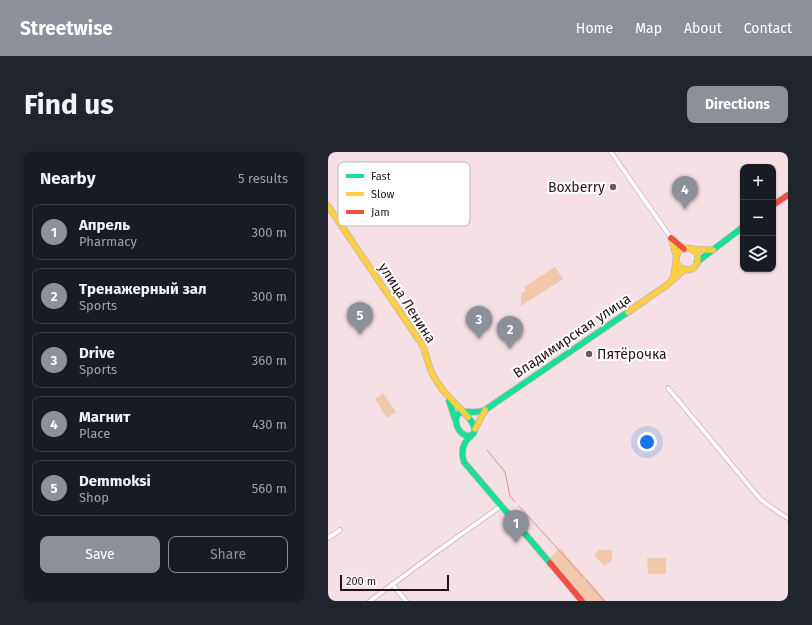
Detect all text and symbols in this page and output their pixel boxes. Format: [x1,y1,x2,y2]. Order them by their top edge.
text: Streetwise [20,17,113,40]
text: Home [576,20,613,37]
text: Map [635,20,662,37]
text: About [684,20,722,37]
text: Contact [744,20,792,37]
button: Directions [687,86,788,123]
text: Find us [24,88,114,121]
legend [338,162,470,226]
map controls [740,164,776,272]
button: + [740,164,776,200]
text: Nearby [40,168,95,189]
text: Fast [371,170,391,183]
text: 5 results [238,171,288,186]
pin: 4 [672,176,698,209]
place label: Boxberry [548,179,605,196]
marker: Boxberry [608,182,618,192]
text: Slow [371,188,395,201]
button: − [740,200,776,236]
text: Jam [371,206,390,219]
text: Апрель [79,216,130,234]
text: 1 [51,225,57,240]
text: 300 m [251,225,287,240]
text: Pharmacy [79,234,137,249]
button: layers [740,236,776,272]
street label: улица Ленина [375,260,439,346]
text: Тренажерный зал [79,280,206,298]
text: 2 [51,289,57,304]
text: 300 m [251,289,287,304]
street label: Владимирская улица [510,290,634,382]
text: Sports [79,298,117,313]
pin: 5 [347,302,373,335]
pin: 3 [466,306,492,339]
pin: 2 [497,316,523,349]
text: Drive [79,344,115,362]
place label: Пятёрочка [597,346,667,363]
marker: Пятёрочка [584,349,594,359]
text: 3 [51,353,57,368]
text: 360 m [252,353,287,368]
text: Sports [79,362,117,377]
text: Магнит [79,408,130,426]
text: 4 [50,417,58,432]
text: 430 m [252,417,287,432]
text: Place [79,426,110,441]
your location [637,432,657,452]
text: Demmoksi [79,472,151,490]
text: 5 [51,481,57,496]
text: 560 m [252,481,287,496]
text: Shop [79,490,109,505]
pin: 1 [503,510,529,543]
button: Save [40,536,160,573]
button: Share [168,536,288,573]
scale bar [340,573,449,592]
text: 200 m [346,575,376,588]

